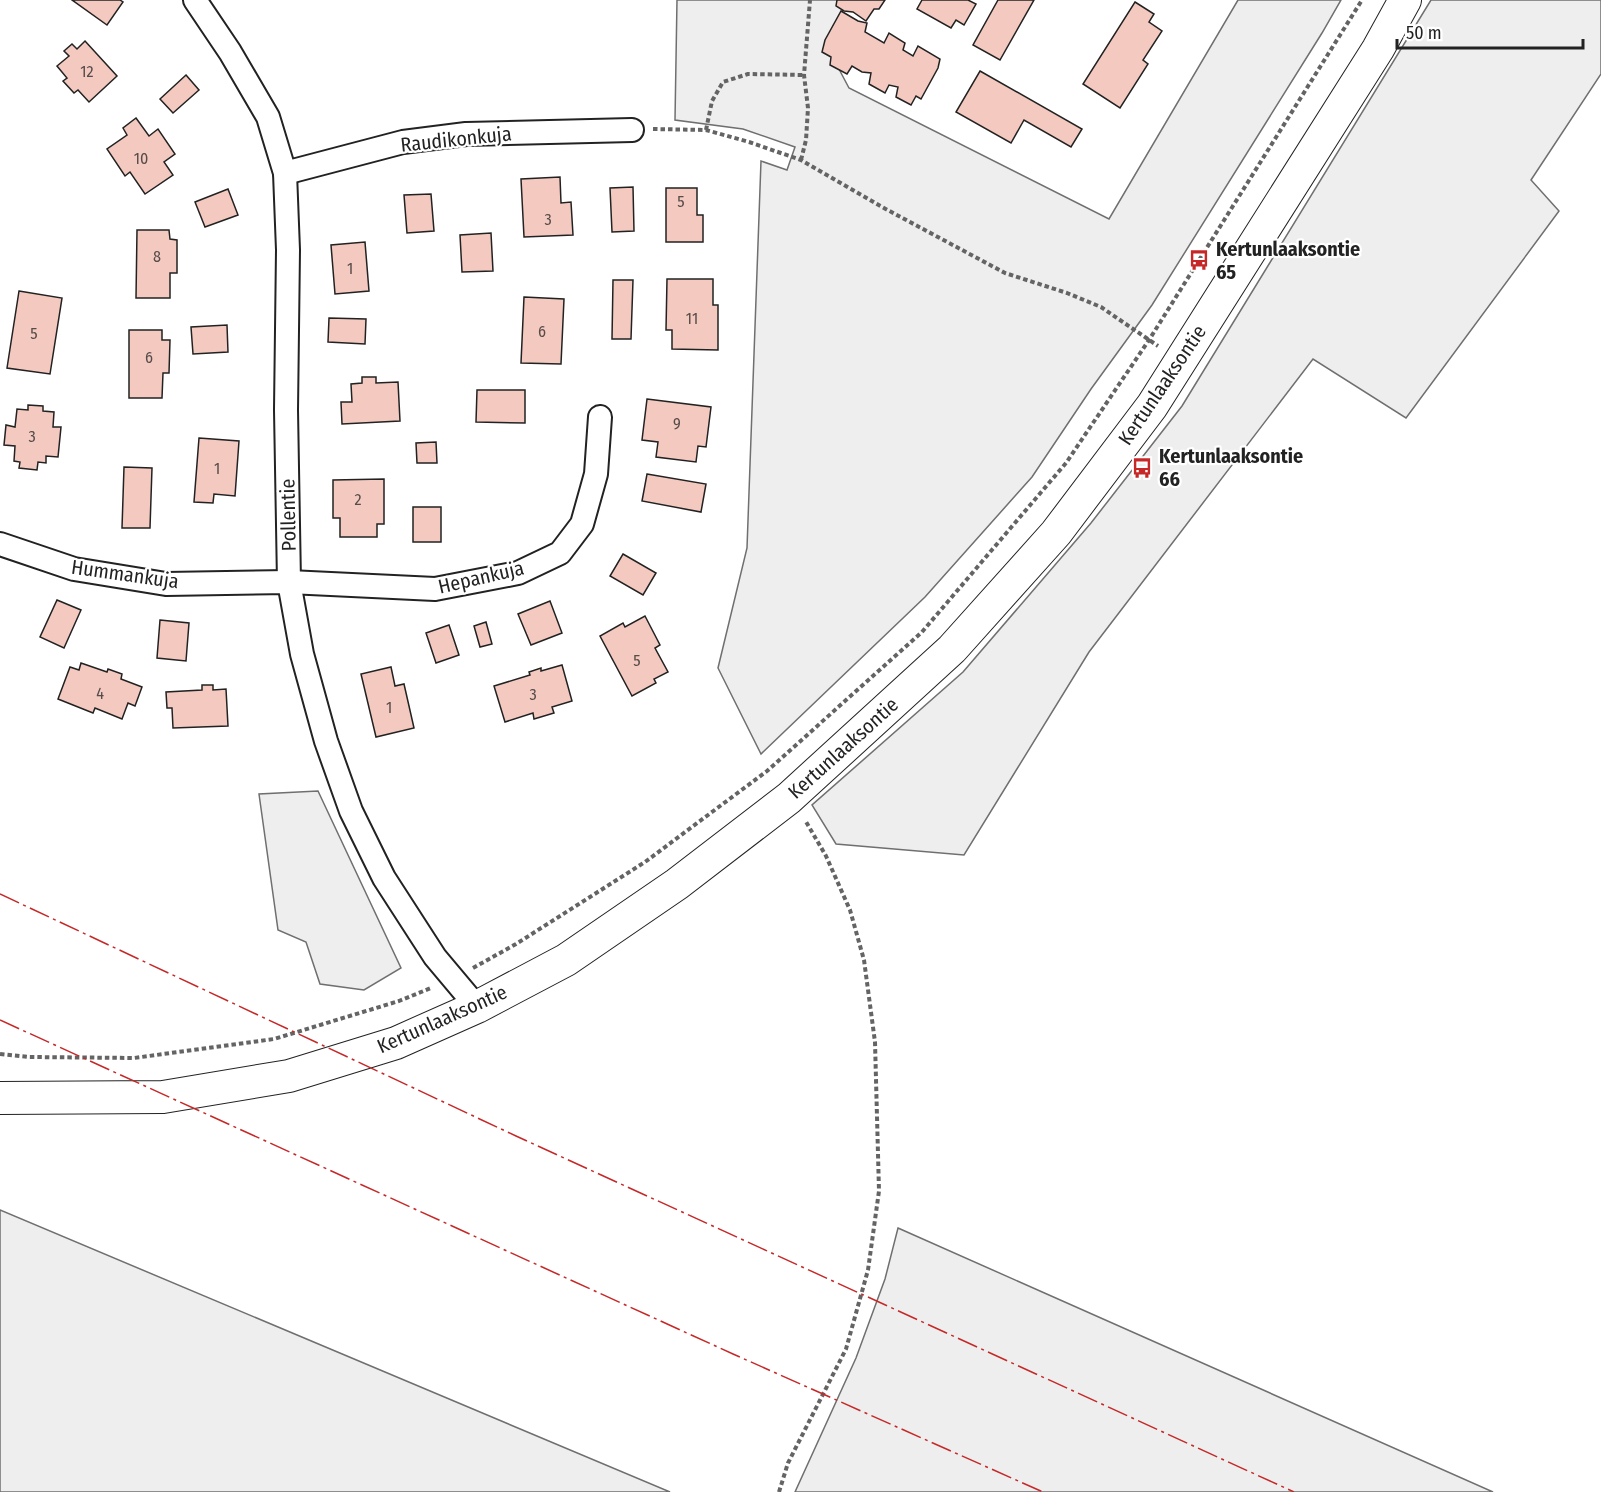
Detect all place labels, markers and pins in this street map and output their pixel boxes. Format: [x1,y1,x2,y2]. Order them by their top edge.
place label: Kertunlaaksontie 65 [1216,237,1360,284]
bus stop icon: Kertunlaaksontie 65 [1187,248,1211,272]
place label: Kertunlaaksontie 66 [1159,444,1303,491]
bus stop icon: Kertunlaaksontie 66 [1130,456,1154,480]

